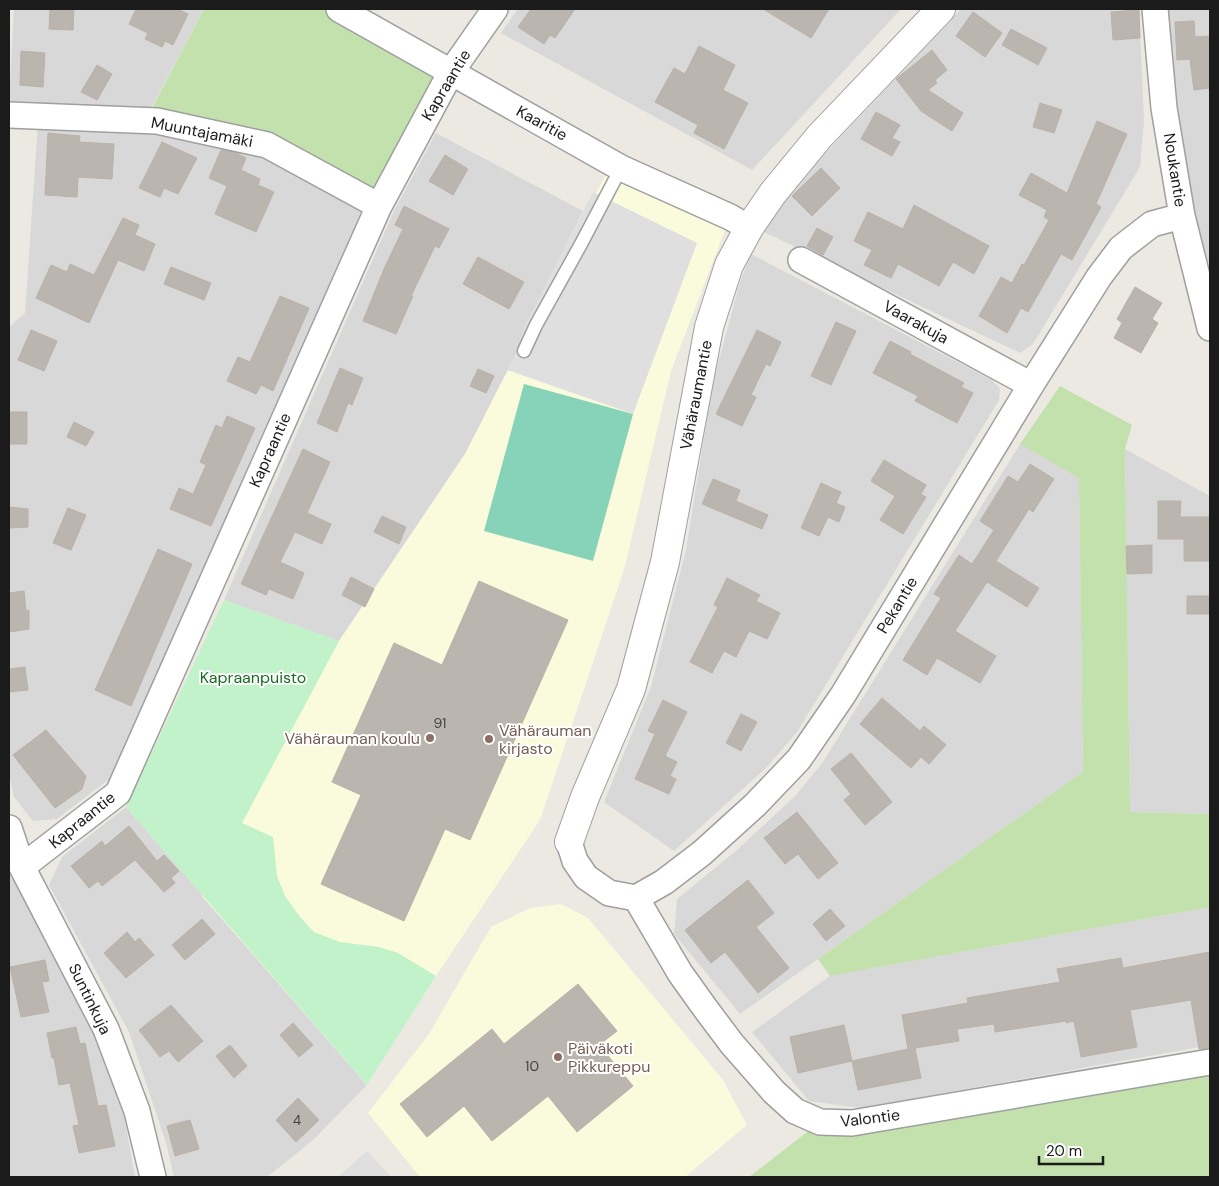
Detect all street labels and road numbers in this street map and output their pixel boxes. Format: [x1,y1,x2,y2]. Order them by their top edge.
street label: Kapraantie [417,46,475,124]
street label: Kaaritie [513,100,571,146]
street label: Muuntajamäki [149,112,255,152]
street label: Noukantie [1159,131,1191,209]
street label: Vaarakuja [880,295,952,349]
street label: Vähäraumantie [675,338,717,452]
street label: Kapraantie [244,409,296,491]
street label: Pekantie [872,573,922,637]
street label: Kapraantie [45,787,119,853]
street label: Suntinkuja [64,960,116,1038]
street label: Valontie [839,1104,901,1132]

